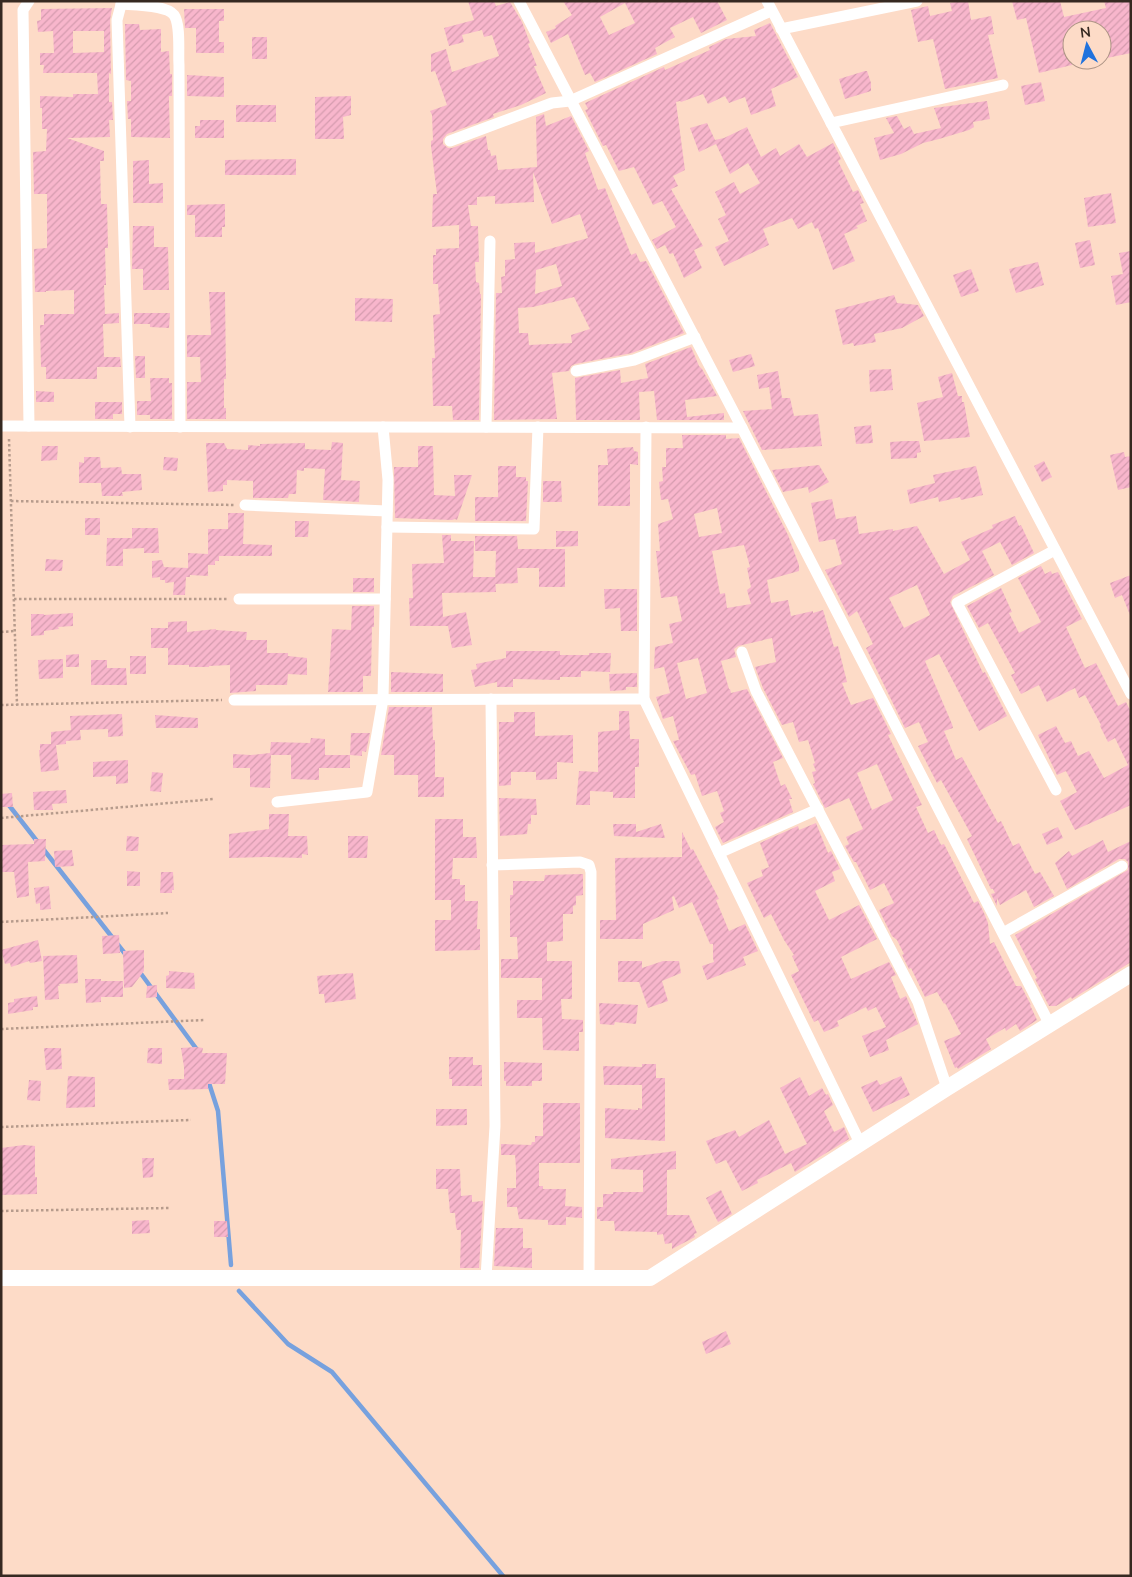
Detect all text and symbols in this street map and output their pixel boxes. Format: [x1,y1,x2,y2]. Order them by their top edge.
north arrow [1062,20,1112,70]
text: N [1079,23,1092,42]

